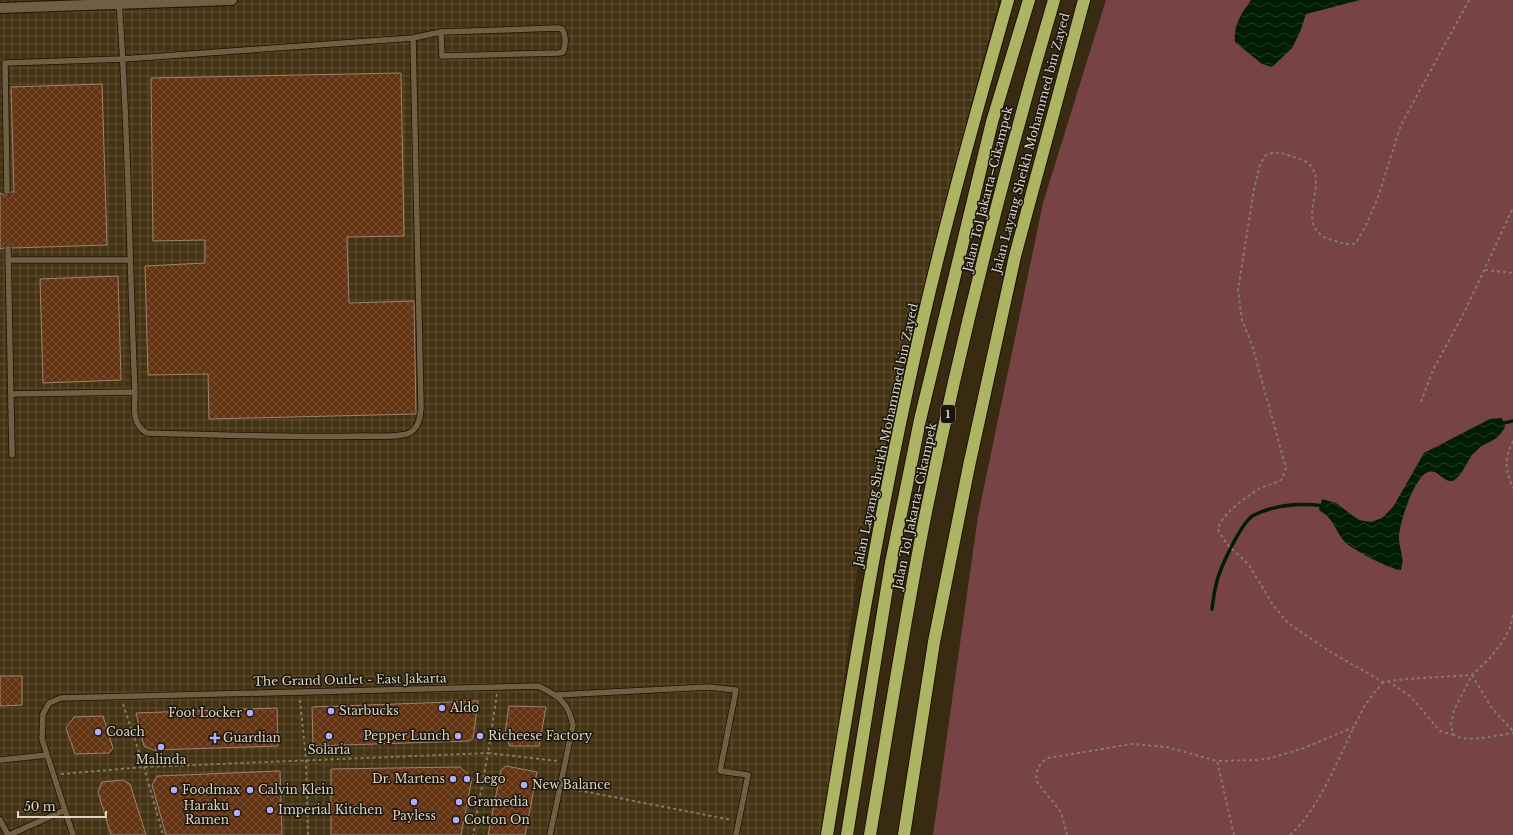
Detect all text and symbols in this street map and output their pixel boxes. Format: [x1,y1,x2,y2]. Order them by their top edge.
street label: Jalan Layang Sheikh Mohammed bin Zayed [988,11,1073,277]
street label: Jalan Tol Jakarta–Cikampek [959,104,1016,275]
street label: Jalan Layang Sheikh Mohammed bin Zayed [850,302,921,570]
road number: 1 [941,405,955,423]
street label: Jalan Tol Jakarta–Cikampek [889,421,940,593]
street label: The Grand Outlet - East Jakarta [253,670,447,689]
place label: Aldo [449,700,479,715]
place label: Starbucks [339,703,399,718]
marker: Aldo [437,703,447,713]
place label: Foot Locker [168,705,242,720]
marker: Starbucks [326,706,336,716]
marker: Foot Locker [245,708,255,718]
place label: Coach [106,724,145,739]
marker: Coach [93,727,103,737]
place label: Pepper Lunch [363,728,450,743]
place label: Richeese Factory [488,728,593,743]
place label: Guardian [223,730,281,745]
marker: Solaria [324,731,334,741]
marker: Pepper Lunch [453,731,463,741]
marker: Richeese Factory [475,731,485,741]
marker: Guardian [210,733,220,743]
marker: Malinda [156,742,166,752]
place label: Solaria [308,742,351,757]
place label: Malinda [136,752,187,767]
place label: Dr. Martens [372,771,445,786]
place label: Lego [475,771,506,786]
marker: Dr. Martens [448,774,458,784]
marker: Lego [462,774,472,784]
place label: New Balance [532,777,611,792]
marker: New Balance [519,780,529,790]
place label: Foodmax [182,782,241,797]
place label: Calvin Klein [258,782,334,797]
marker: Foodmax [169,785,179,795]
marker: Calvin Klein [245,785,255,795]
scale bar [18,793,106,819]
place label: Gramedia [467,794,529,809]
marker: Payless [409,797,419,807]
marker: Gramedia [454,797,464,807]
place label: Haraku Ramen [183,798,229,827]
text: 50 m [24,799,56,814]
place label: Imperial Kitchen [278,802,383,817]
marker: Imperial Kitchen [265,805,275,815]
marker: Haraku Ramen [232,808,242,818]
place label: Payless [392,808,436,823]
place label: Cotton On [464,812,530,827]
marker: Cotton On [451,815,461,825]

